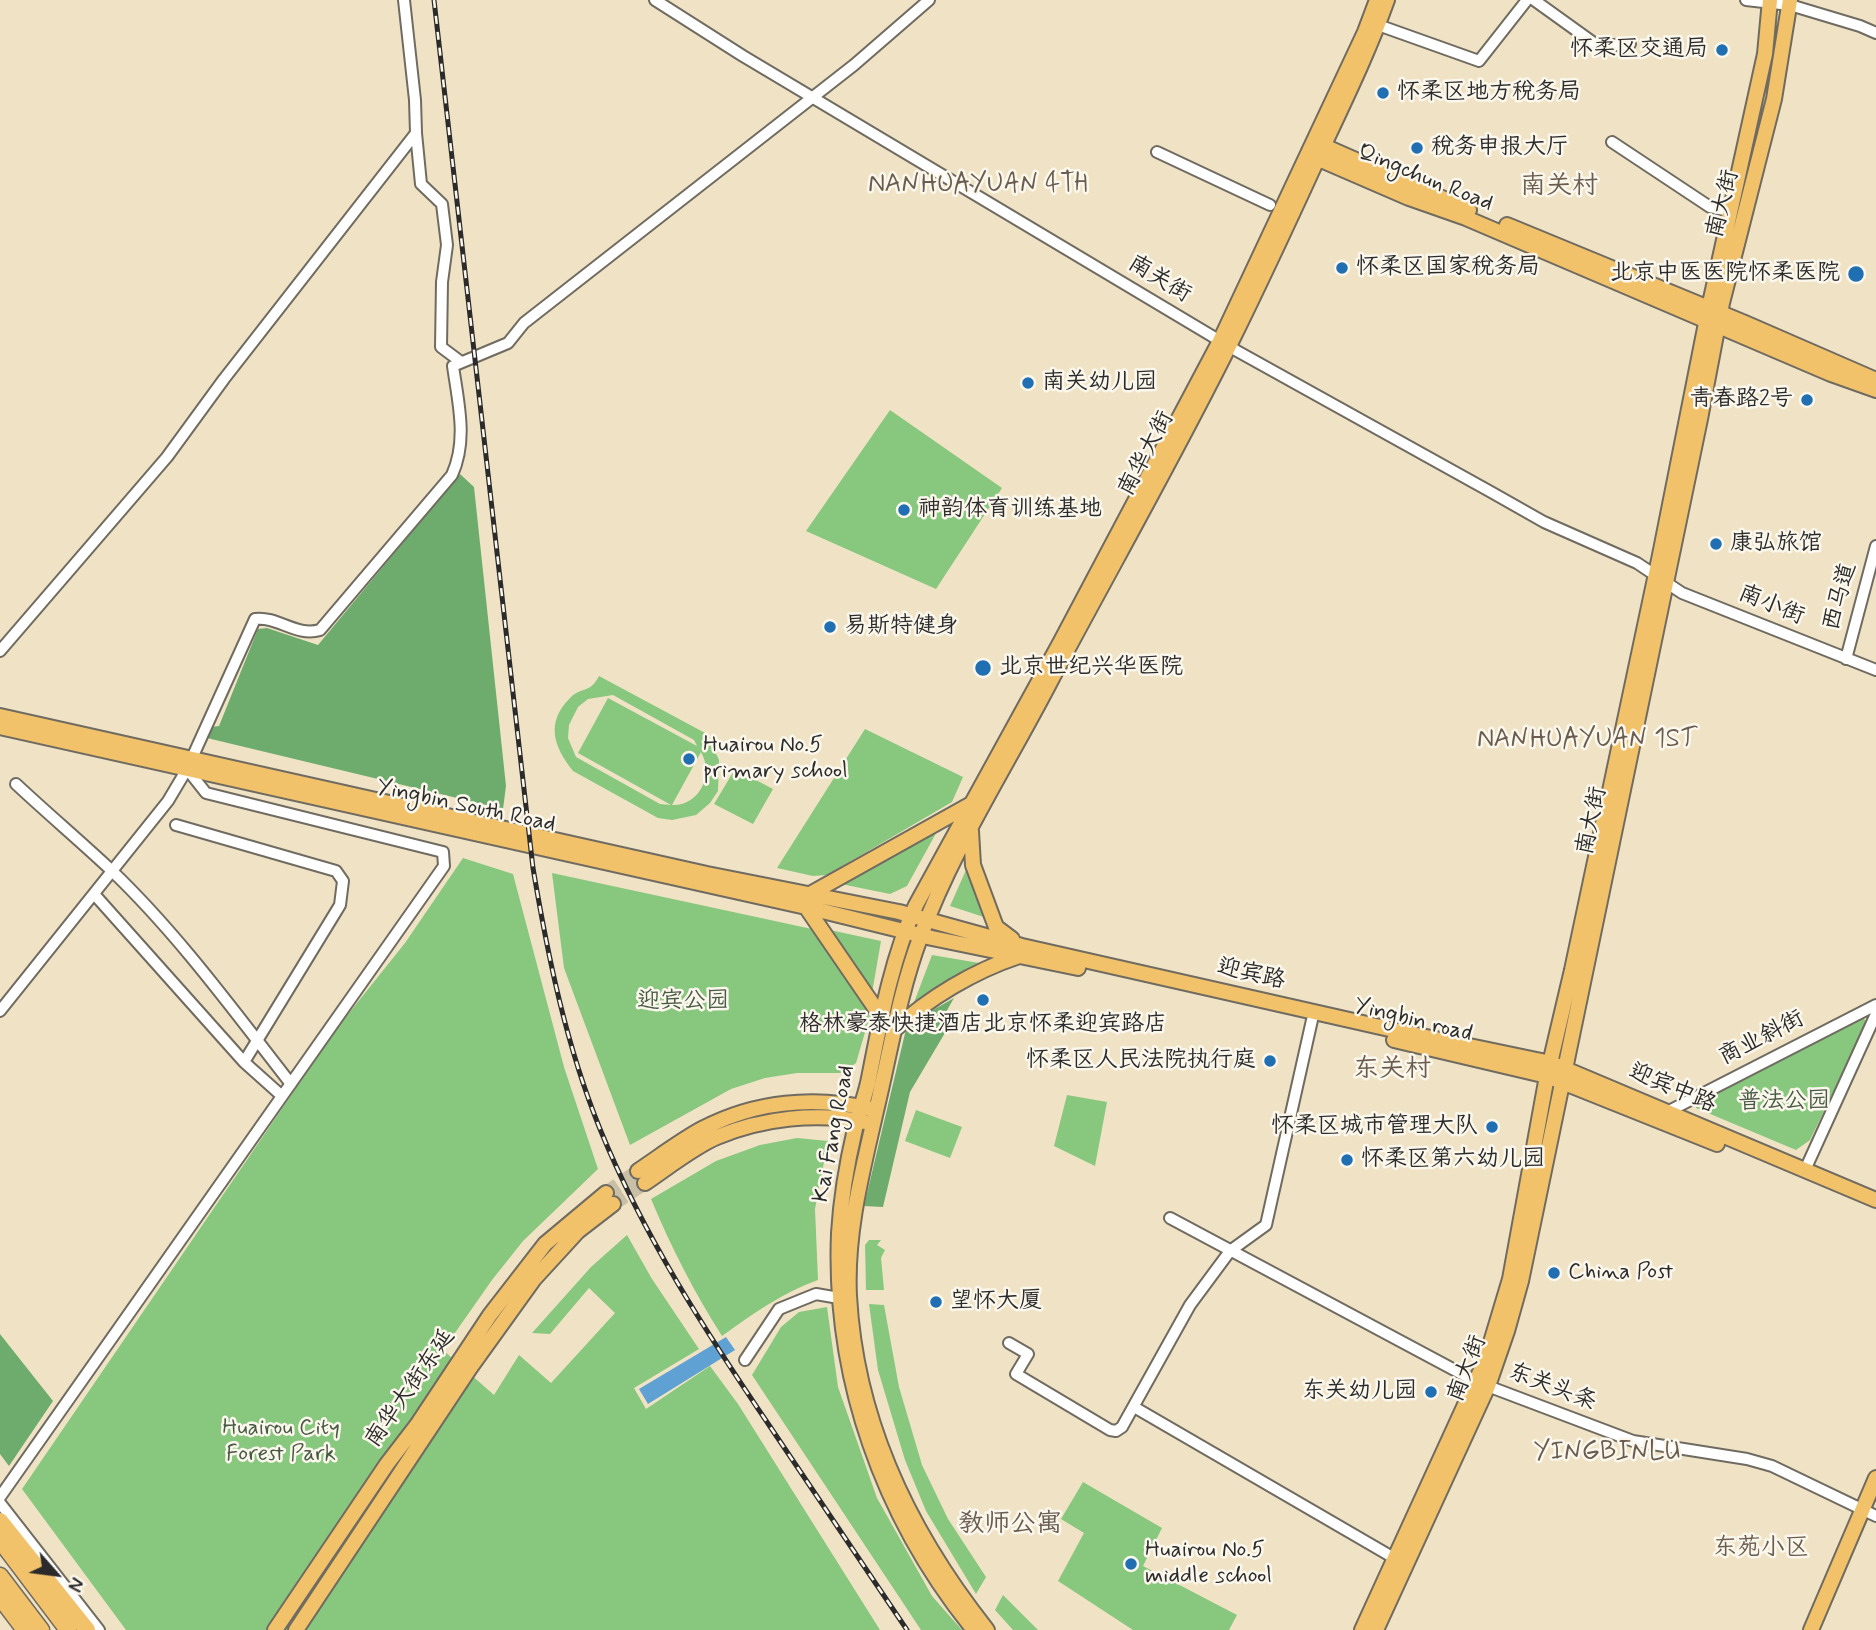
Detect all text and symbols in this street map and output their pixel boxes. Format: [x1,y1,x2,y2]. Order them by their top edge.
place label: 怀柔区交通局 [1570,36,1708,64]
marker: 怀柔区交通局 [1714,42,1730,58]
place label: 怀柔区地方税务局 [1397,79,1581,107]
marker: 怀柔区地方税务局 [1375,85,1391,101]
place label: 税务申报大厅 [1431,134,1569,162]
street label: Qingchun Road [1353,139,1497,219]
marker: 税务申报大厅 [1409,140,1425,156]
street label: 南大街 [1702,167,1746,241]
district label: NANHUAYUAN 4TH [856,170,1100,202]
district label: 南关村 [1520,172,1598,204]
street label: 南关街 [1122,250,1196,310]
place label: 怀柔区国家税务局 [1356,254,1540,282]
marker: 怀柔区国家税务局 [1334,260,1350,276]
place label: 北京中医医院怀柔医院 [1610,260,1840,288]
marker: 北京中医医院怀柔医院 [1846,264,1866,284]
place label: 南关幼儿园 [1042,369,1157,397]
marker: 南关幼儿园 [1020,375,1036,391]
place label: 青春路2号 [1690,386,1793,414]
marker: 青春路2号 [1799,392,1815,408]
street label: 南华大街 [1113,407,1181,501]
place label: 神韵体育训练基地 [918,496,1102,524]
marker: 神韵体育训练基地 [896,502,912,518]
place label: 康弘旅馆 [1730,530,1822,558]
marker: 康弘旅馆 [1708,536,1724,552]
street label: 西马道 [1819,560,1863,634]
street label: 南小街 [1734,580,1808,632]
place label: 易斯特健身 [844,613,959,641]
marker: 易斯特健身 [822,619,838,635]
place label: 北京世纪兴华医院 [999,654,1183,682]
marker: 北京世纪兴华医院 [973,658,993,678]
district label: NANHUAYUAN 1ST [1465,725,1709,757]
place label: Huairou No.5 primary school [703,732,848,786]
marker: Huairou No.5 primary school [681,751,697,767]
street label: Yingbin South Road [374,775,558,839]
street label: 南大街 [1572,784,1614,858]
street label: 迎宾路 [1214,954,1288,996]
park label: 迎宾公园 [637,988,729,1016]
marker: 格林豪泰快捷酒店北京怀柔迎宾路店 [975,992,991,1008]
street label: Yingbin road [1351,993,1475,1049]
street label: 商业斜街 [1715,1006,1809,1072]
place label: 格林豪泰快捷酒店北京怀柔迎宾路店 [799,1011,1167,1039]
place label: 怀柔区人民法院执行庭 [1026,1047,1256,1075]
marker: 怀柔区人民法院执行庭 [1262,1053,1278,1069]
district label: 东关村 [1353,1055,1431,1087]
street label: 迎宾中路 [1624,1058,1720,1120]
street label: Kai Fang Road [808,1063,862,1205]
park label: 普法公园 [1738,1088,1830,1116]
place label: 怀柔区城市管理大队 [1271,1113,1478,1141]
marker: 怀柔区城市管理大队 [1484,1119,1500,1135]
place label: 怀柔区第六幼儿园 [1361,1146,1545,1174]
marker: 怀柔区第六幼儿园 [1339,1152,1355,1168]
place label: China Post [1568,1259,1673,1287]
marker: China Post [1546,1265,1562,1281]
place label: 望怀大厦 [950,1288,1042,1316]
marker: 望怀大厦 [928,1294,944,1310]
street label: 南华大街东延 [360,1325,462,1453]
street label: 南大街 [1443,1332,1493,1406]
street label: 东关头条 [1504,1359,1600,1417]
place label: 东关幼儿园 [1302,1378,1417,1406]
marker: 东关幼儿园 [1423,1384,1439,1400]
park label: Huairou City Forest Park [222,1415,340,1469]
district label: YINGBINLU [1526,1438,1688,1470]
district label: 教师公寓 [958,1510,1062,1542]
district label: 东苑小区 [1713,1535,1809,1563]
place label: Huairou No.5 middle school [1145,1537,1272,1591]
north arrow [21,1539,91,1609]
marker: Huairou No.5 middle school [1123,1556,1139,1572]
text: N [61,1573,89,1596]

